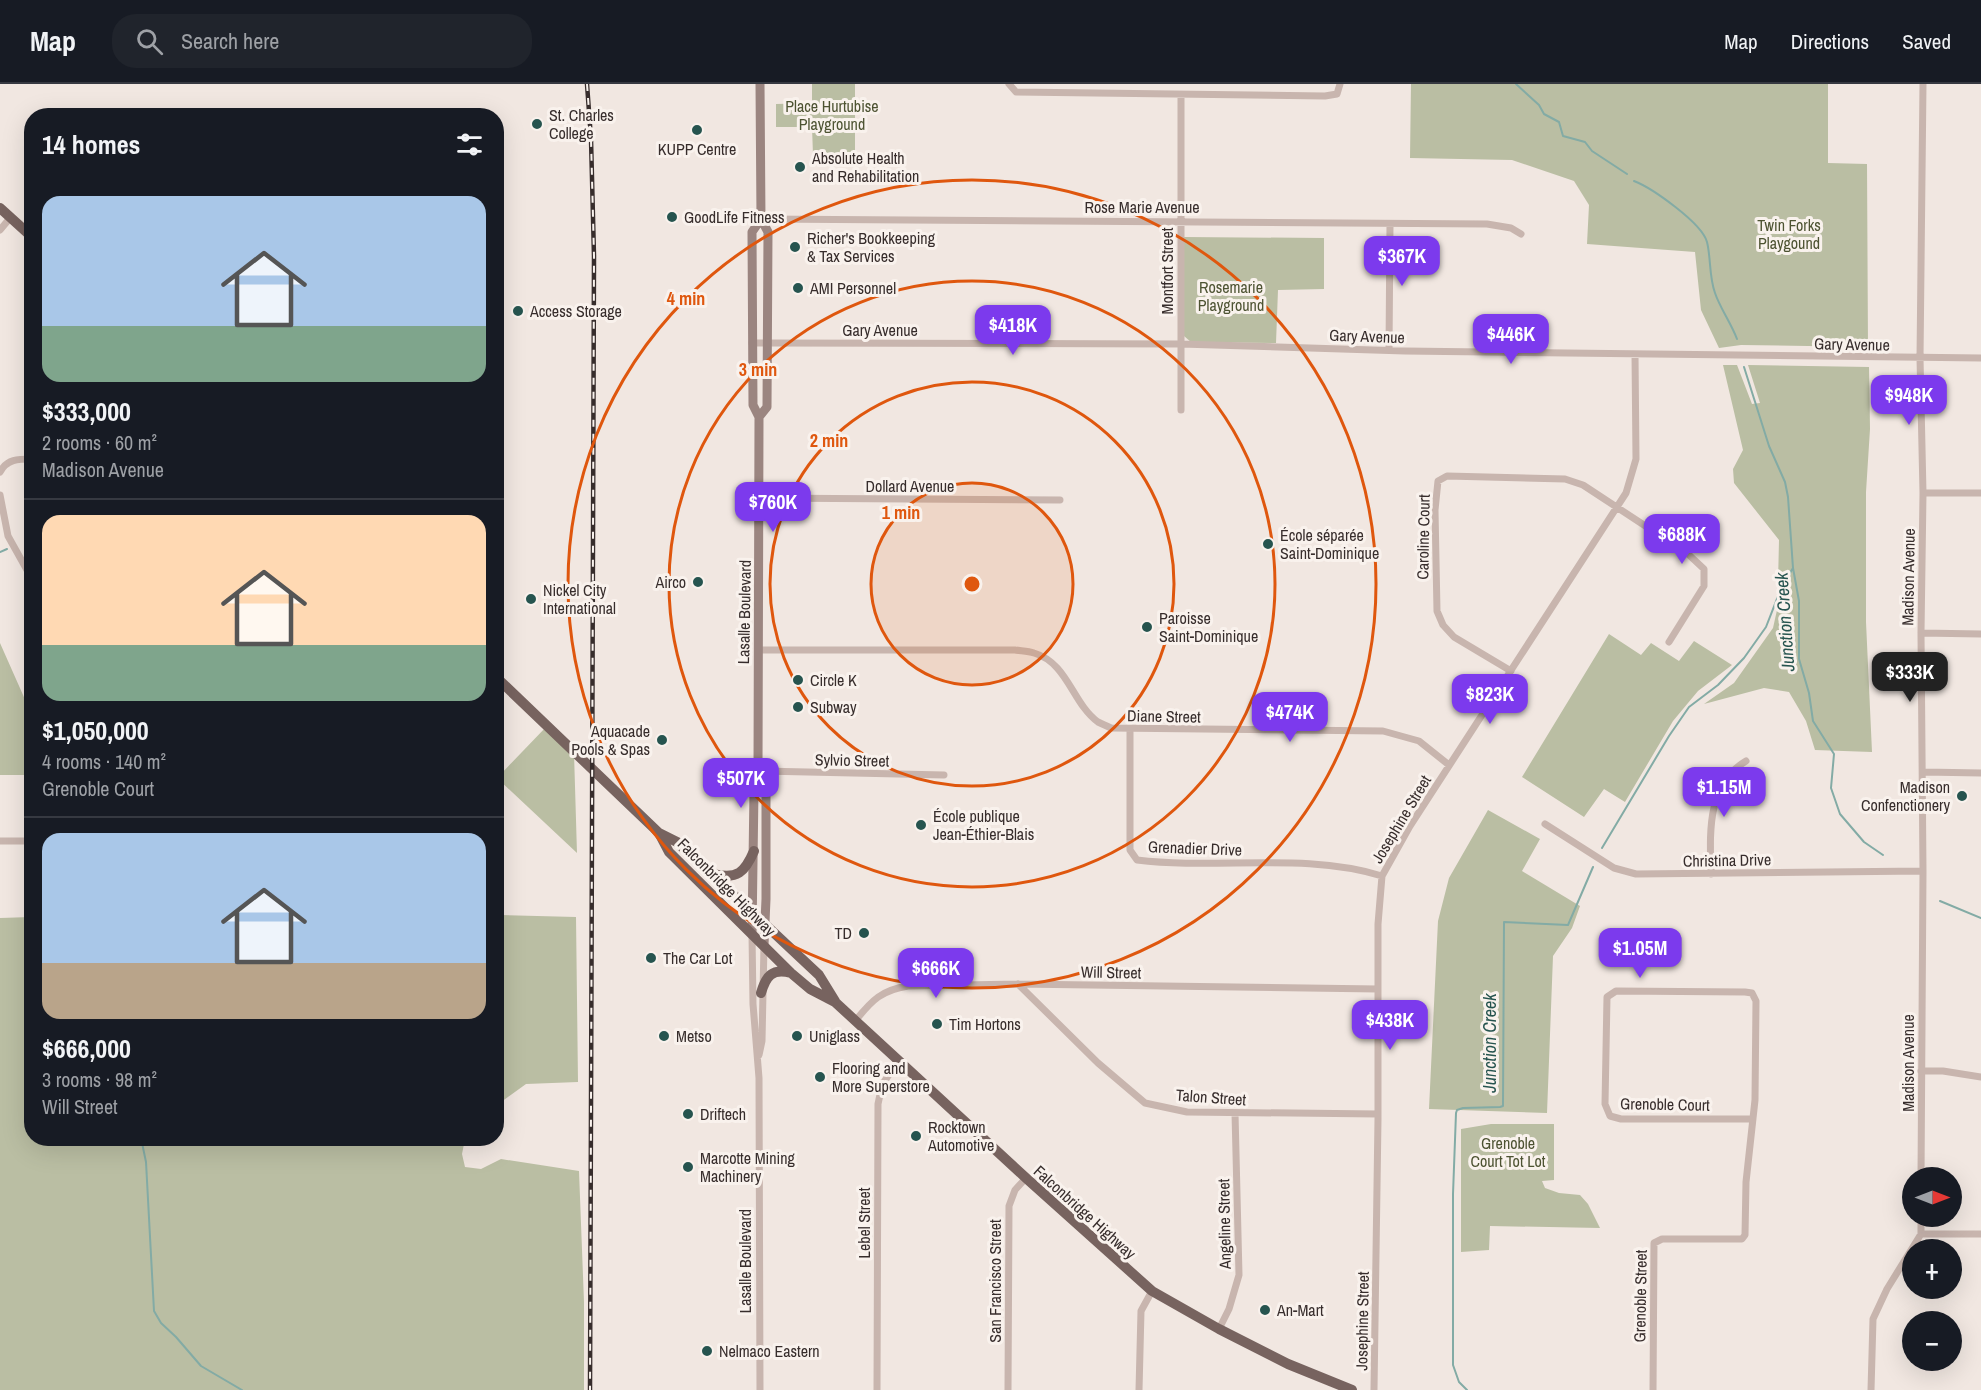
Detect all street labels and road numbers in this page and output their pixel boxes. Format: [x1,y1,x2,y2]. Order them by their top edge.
street label: Rose Marie Avenue [1084,196,1200,218]
street label: Montfort Street [1156,227,1178,314]
street label: Gary Avenue [842,319,918,341]
street label: Gary Avenue [1329,324,1405,348]
street label: Gary Avenue [1814,332,1890,356]
street label: Dollard Avenue [866,475,954,497]
street label: Caroline Court [1411,494,1435,580]
street label: Madison Avenue [1896,528,1920,626]
street label: Lasalle Boulevard [732,560,756,664]
street label: Diane Street [1127,704,1201,728]
street label: Sylvio Street [815,748,890,772]
street label: Josephine Street [1366,771,1436,867]
street label: Falconbridge Highway [673,833,781,941]
street label: Grenadier Drive [1148,835,1242,861]
street label: Christina Drive [1683,848,1771,872]
street label: Will Street [1081,960,1142,984]
street label: Madison Avenue [1897,1014,1919,1112]
street label: Talon Street [1175,1084,1247,1110]
street label: Grenoble Court [1620,1092,1710,1116]
street label: Falconbridge Highway [1029,1160,1141,1264]
street label: Angeline Street [1212,1178,1236,1270]
street label: Lebel Street [853,1187,875,1258]
street label: Lasalle Boulevard [734,1209,756,1313]
street label: San Francisco Street [984,1219,1006,1343]
street label: Grenoble Street [1628,1249,1652,1342]
street label: Josephine Street [1350,1271,1374,1371]

